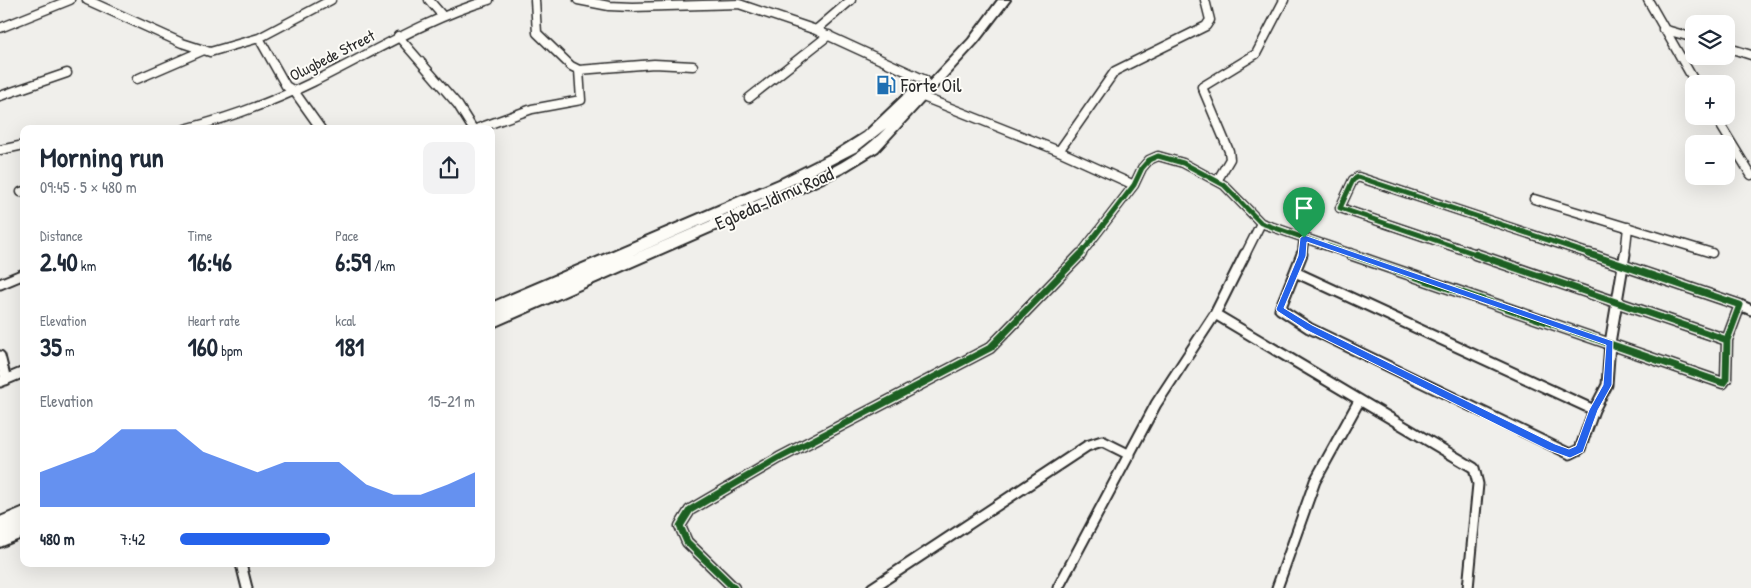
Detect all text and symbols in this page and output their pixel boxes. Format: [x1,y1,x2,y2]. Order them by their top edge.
map controls [1685,15,1735,185]
button: layers [1685,15,1735,65]
street label: Olugbede Street [285,24,379,86]
place label: Forte Oil [900,72,962,98]
fuel station icon: Forte Oil [875,74,897,96]
button: + [1685,75,1735,125]
button: − [1685,135,1735,185]
text: Morning run [40,138,164,176]
button: share [423,142,475,194]
street label: Egbeda-Idimu Road [711,160,838,236]
text: 09:45 · 5 × 480 m [40,176,137,198]
pin [1283,187,1325,238]
icon: arrive [1290,194,1318,222]
text: Distance [40,226,83,245]
text: Time [188,226,212,245]
text: Pace [335,226,359,245]
text: 2.40 [40,245,78,279]
text: 16:46 [188,245,232,279]
text: 6:59 [335,245,371,279]
text: km [78,256,96,275]
text: /km [371,256,395,275]
text: Elevation [40,311,87,330]
text: Heart rate [188,311,240,330]
text: kcal [335,311,356,330]
text: 35 [40,330,62,364]
text: 160 [188,330,218,364]
text: 181 [335,330,364,364]
text: m [62,341,75,360]
text: bpm [218,341,242,360]
text: Elevation [40,390,93,412]
text: 15–21 m [428,390,475,412]
text: 480 m [40,528,75,550]
text: 7:42 [120,528,145,550]

